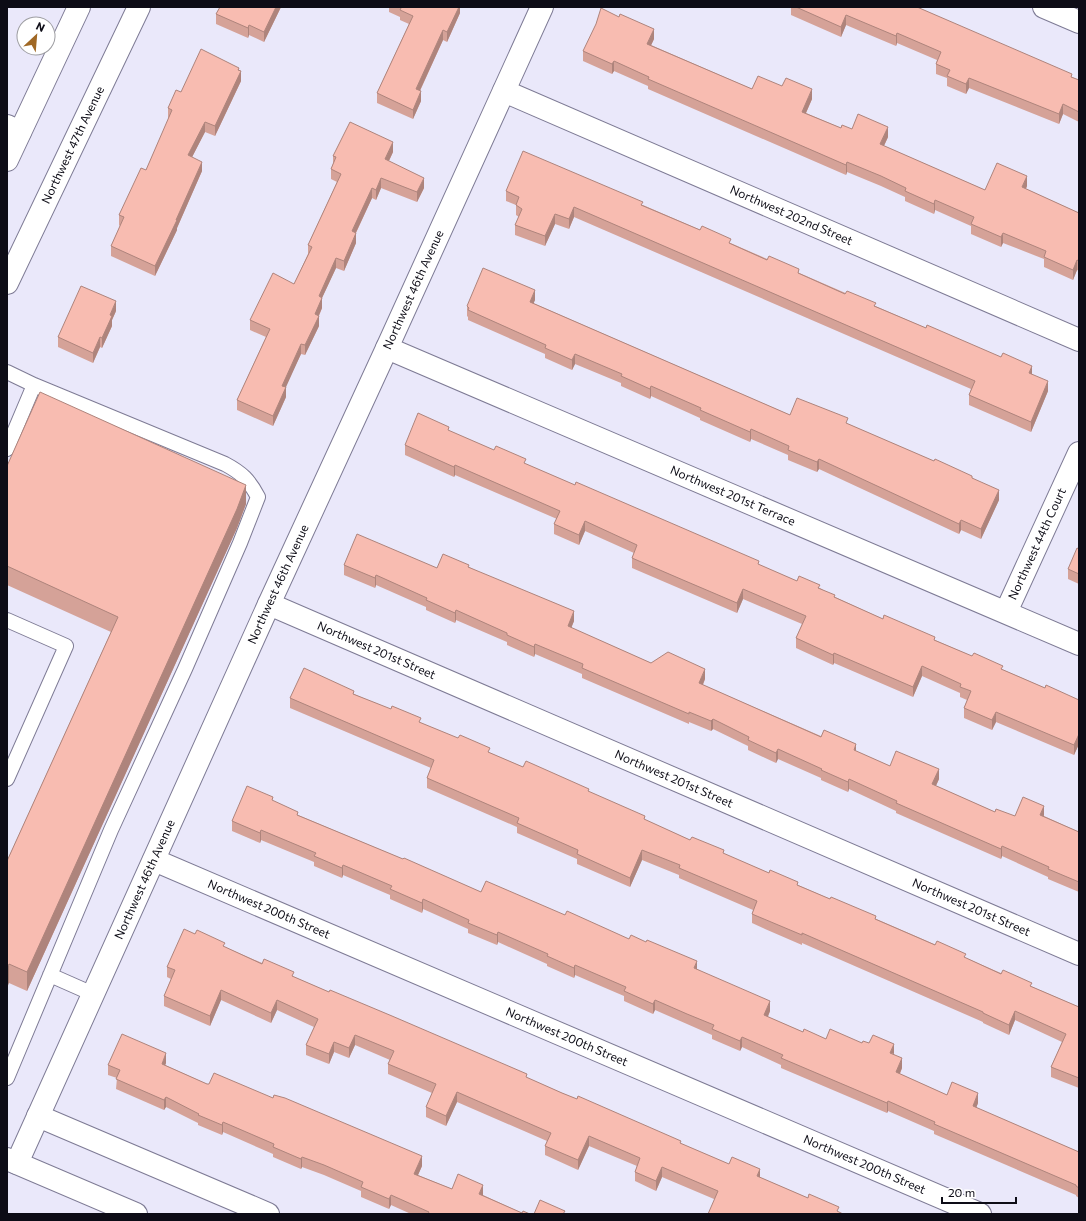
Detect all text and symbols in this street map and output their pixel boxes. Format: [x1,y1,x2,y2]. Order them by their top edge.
north arrow [16,16,56,56]
text: N [34,19,47,34]
street label: Northwest 47th Avenue [38,84,106,206]
street label: Northwest 202nd Street [728,182,855,247]
street label: Northwest 46th Avenue [379,227,446,351]
street label: Northwest 201st Terrace [668,462,798,528]
street label: Northwest 44th Court [1005,485,1068,602]
street label: Northwest 46th Avenue [244,522,311,646]
street label: Northwest 201st Street [316,618,438,681]
street label: Northwest 201st Street [613,746,736,810]
street label: Northwest 46th Avenue [111,817,177,941]
street label: Northwest 201st Street [910,875,1033,938]
street label: Northwest 200th Street [206,876,333,941]
street label: Northwest 200th Street [504,1004,630,1068]
street label: Northwest 200th Street [802,1131,928,1196]
scale bar [942,1179,1016,1205]
text: 20 m [948,1185,975,1199]

